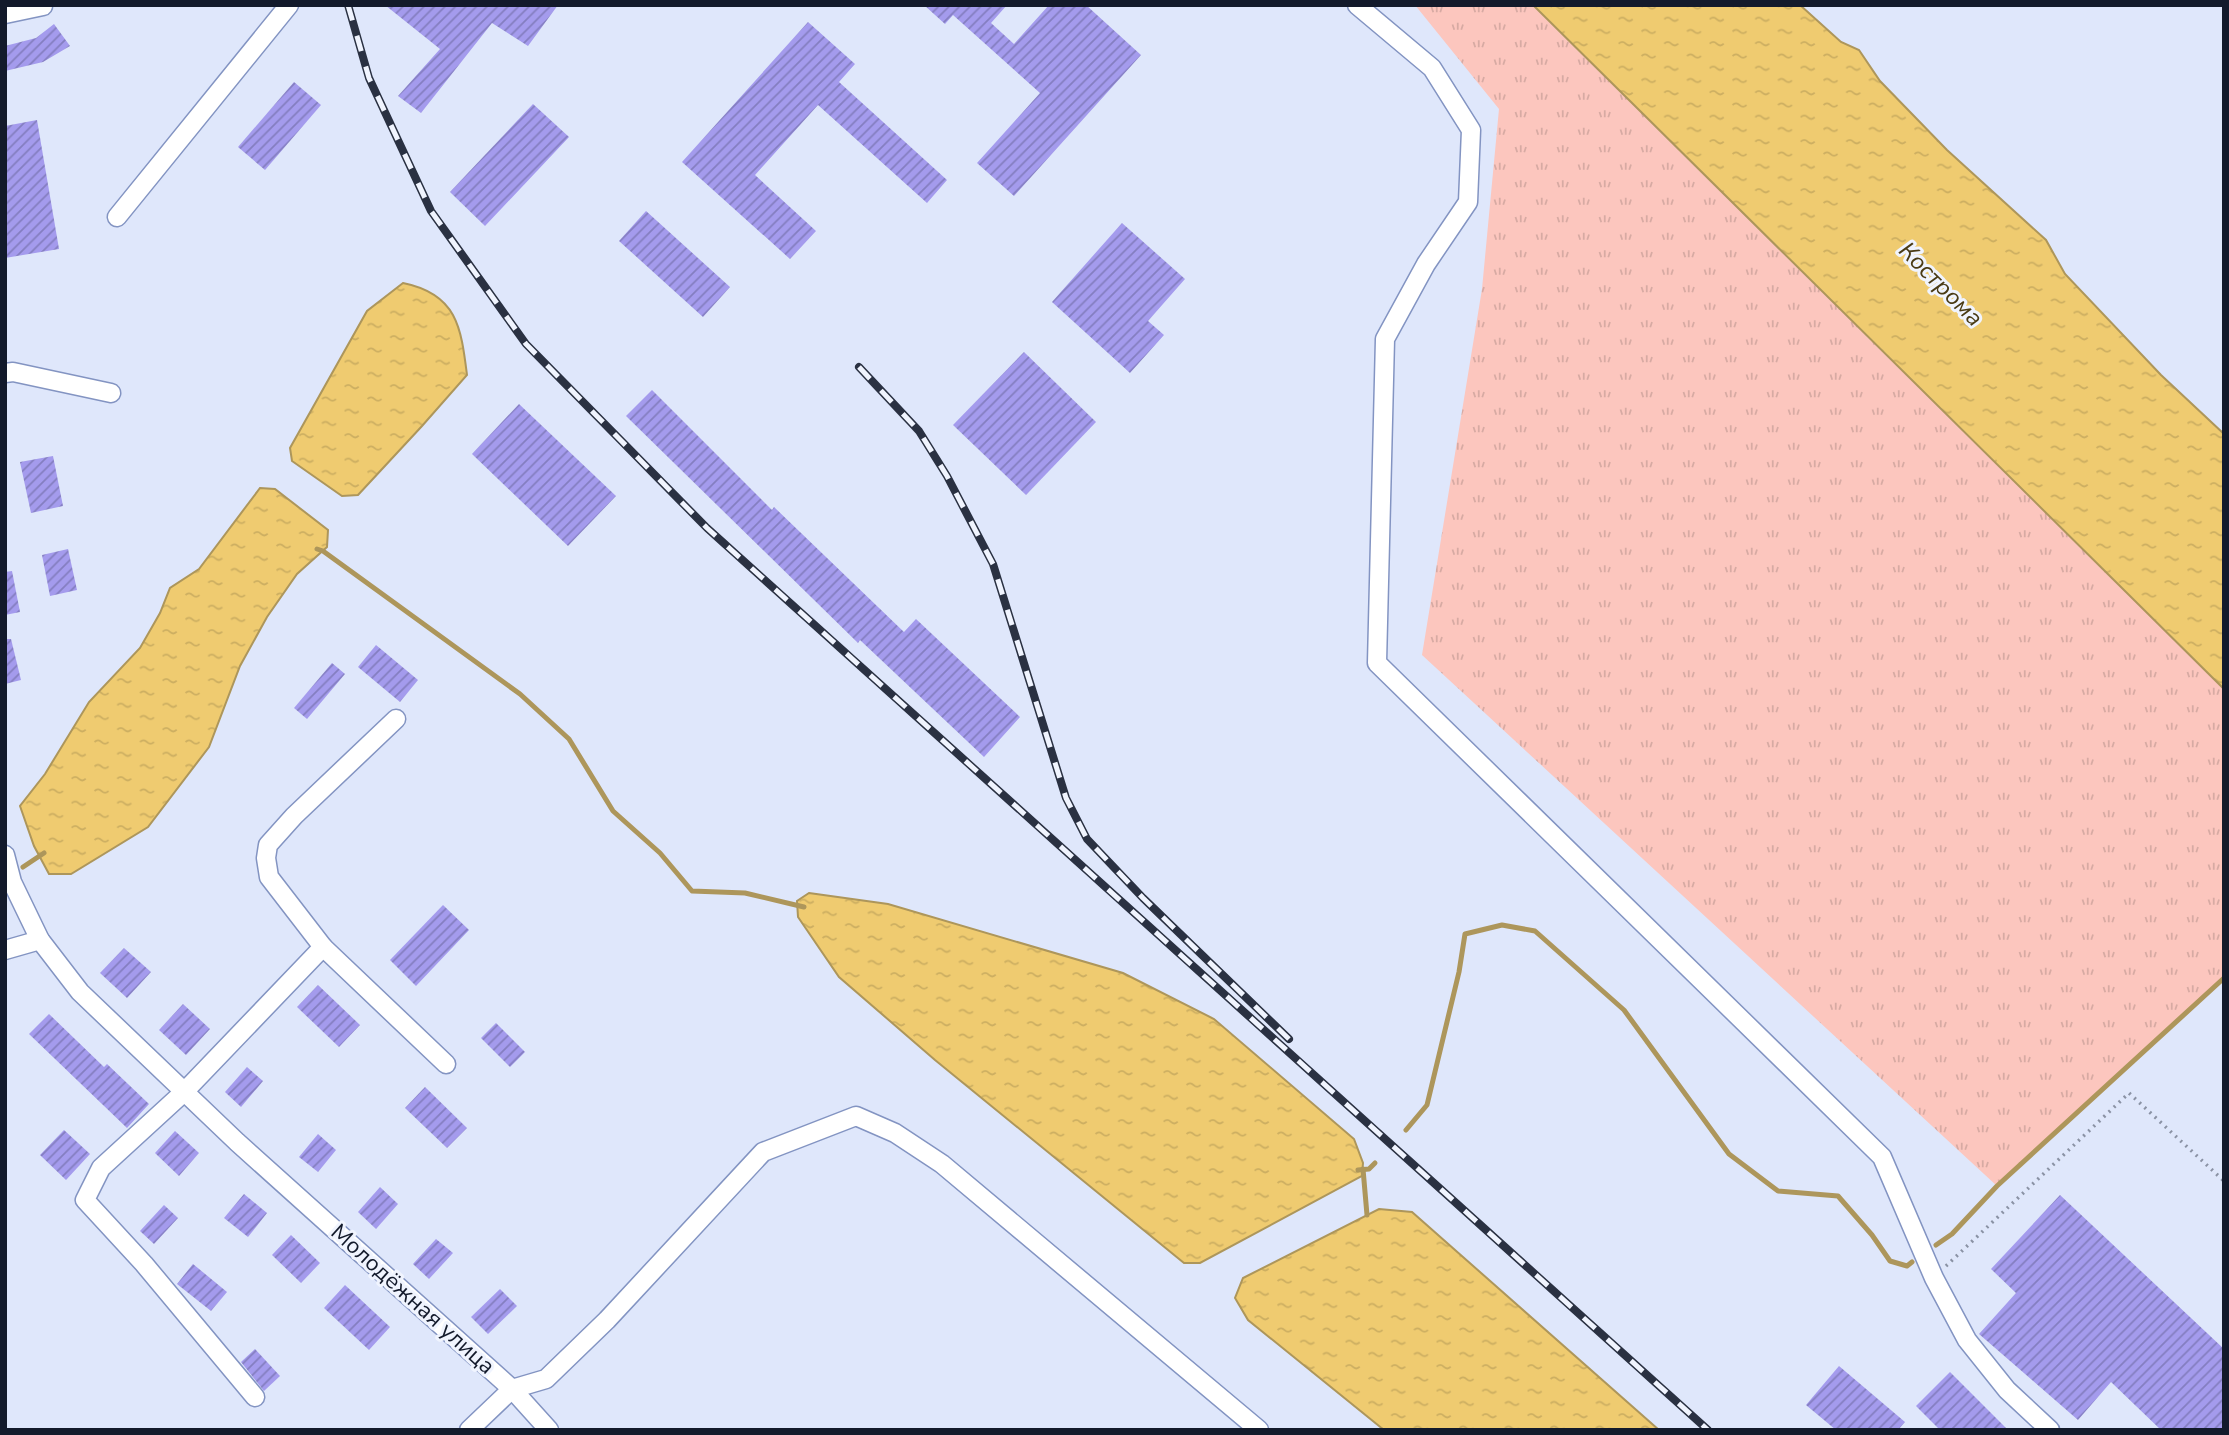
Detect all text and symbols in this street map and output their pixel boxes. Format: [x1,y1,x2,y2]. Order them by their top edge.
water label: Кострома [1892,235,1990,333]
street label: Молодёжная улица [324,1217,502,1381]

